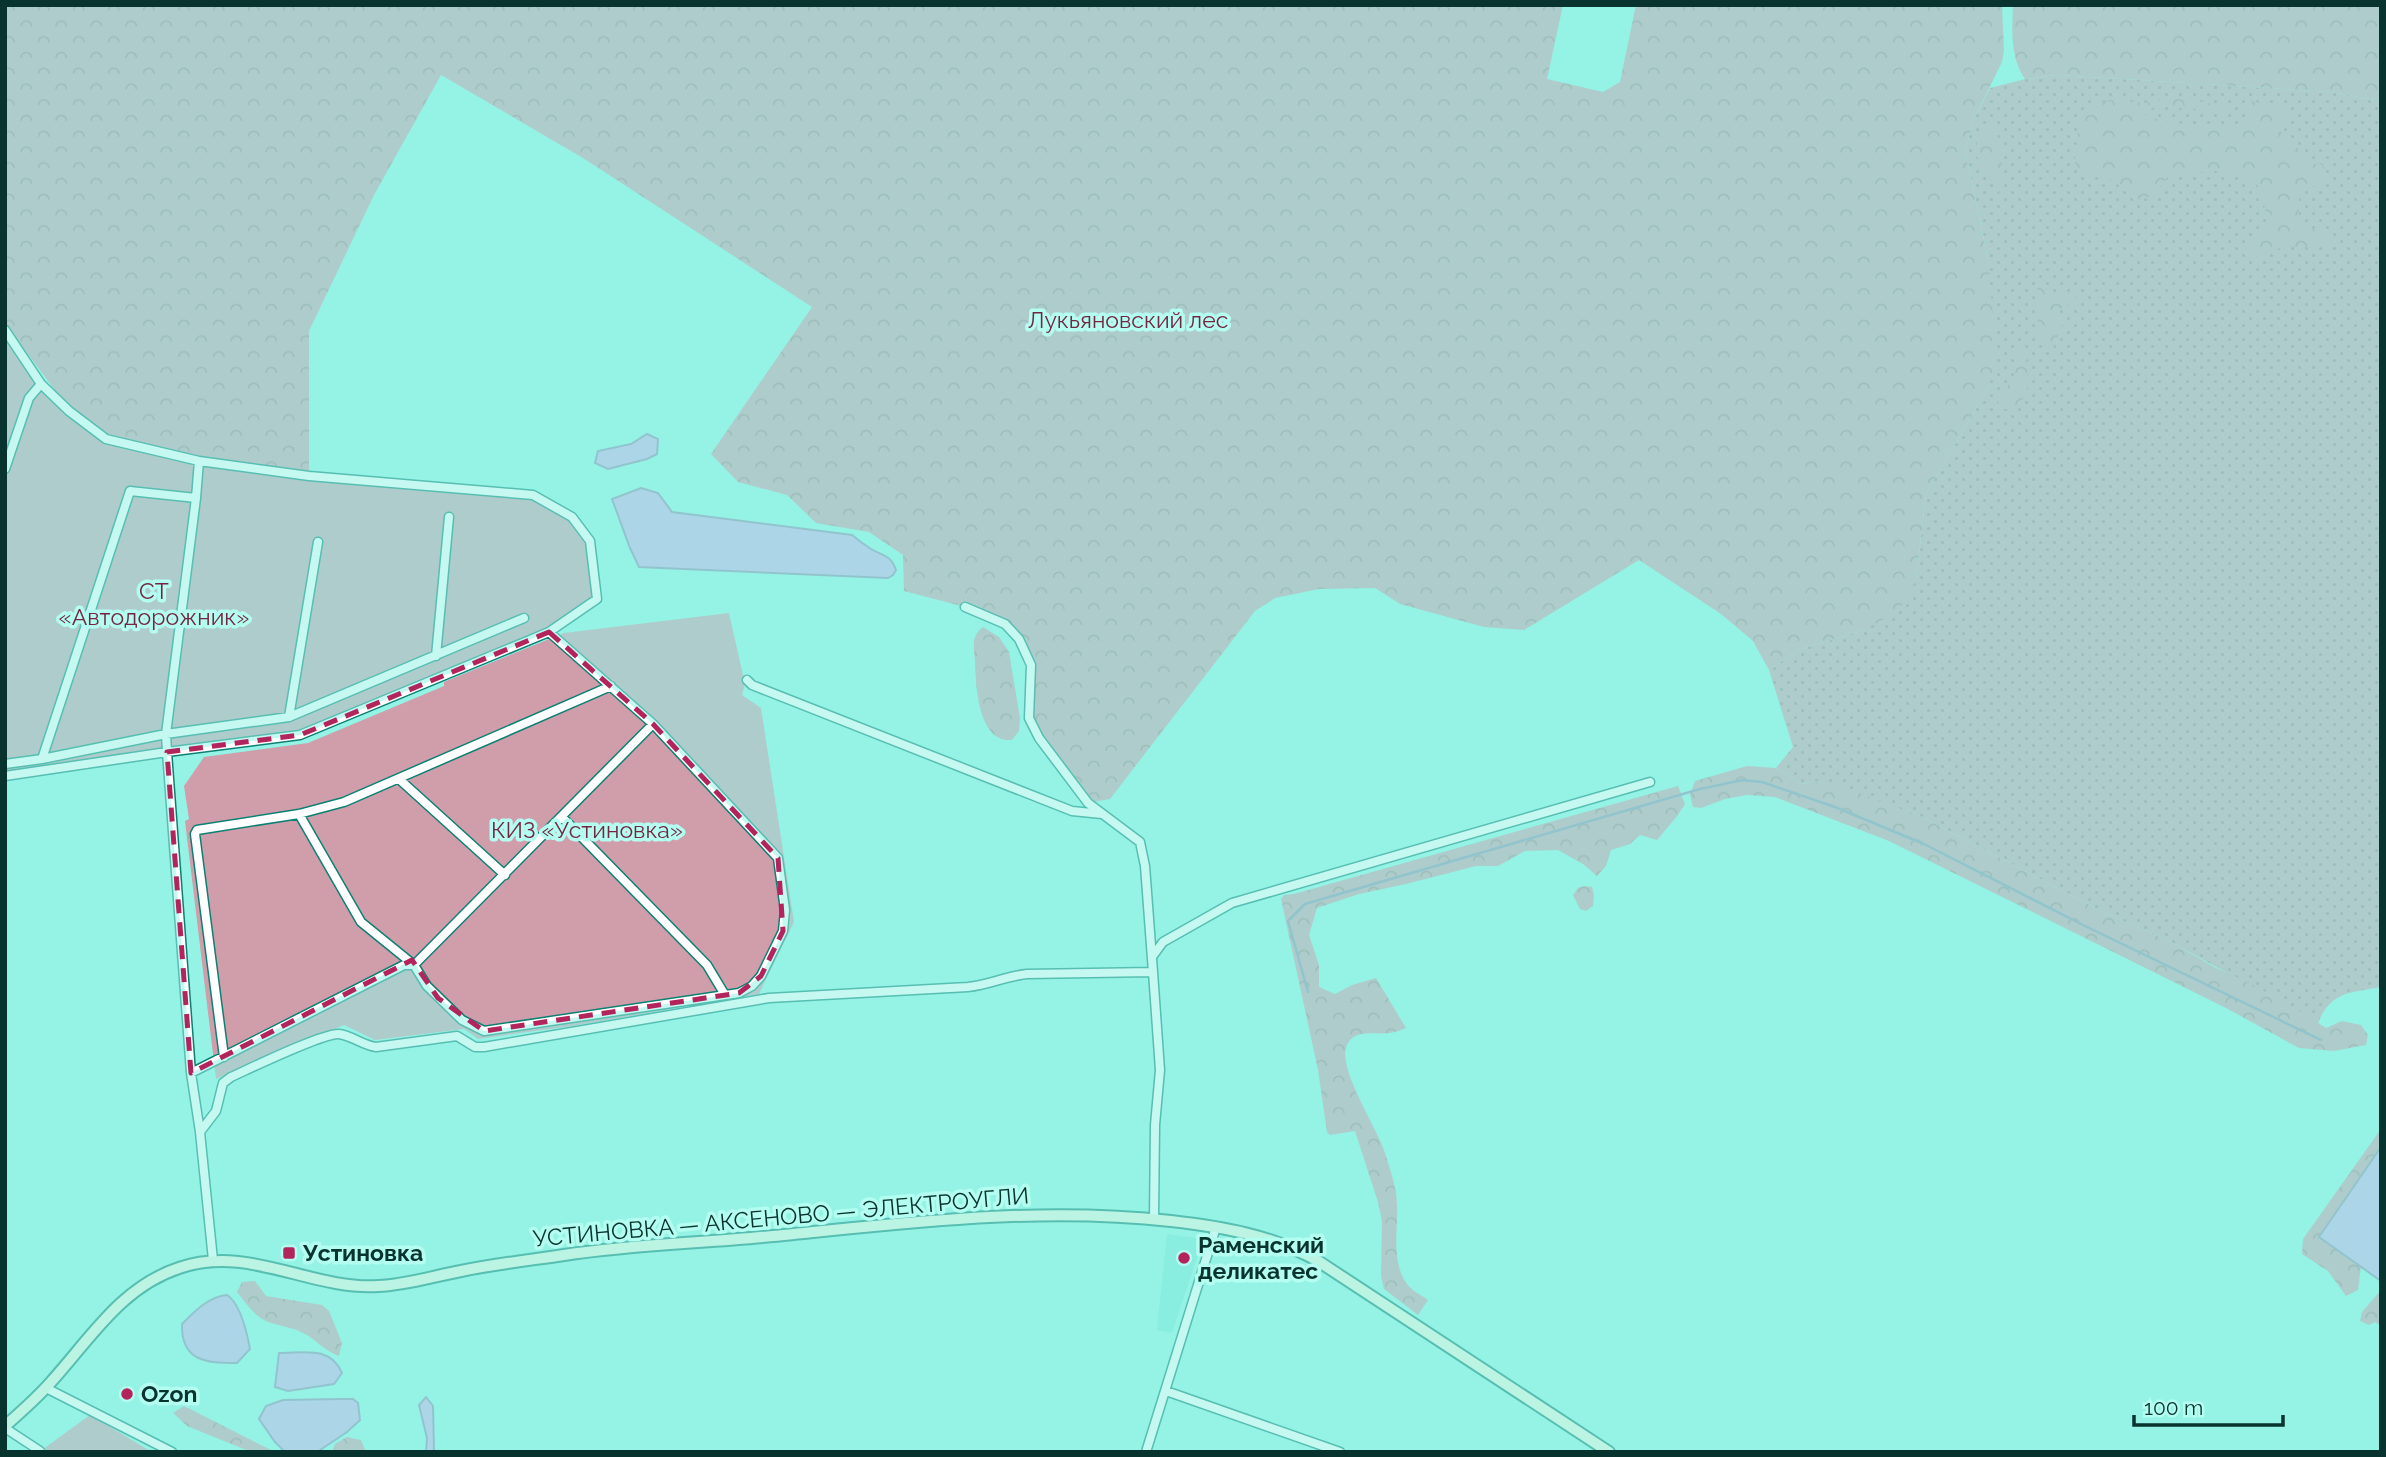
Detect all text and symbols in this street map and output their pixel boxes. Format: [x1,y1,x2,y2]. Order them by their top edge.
park label: Лукьяновский лес [1028,306,1228,333]
park label: СТ «Автодорожник» [59,577,249,630]
park label: КИЗ «Устиновка» [491,816,683,843]
street label: УСТИНОВКА — АКСЕНОВО — ЭЛЕКТРОУГЛИ [532,1181,1030,1252]
place label: Раменский деликатес [1198,1231,1324,1284]
place label: Устиновка [302,1239,423,1266]
marker: Устиновка [281,1245,297,1261]
marker: Раменский деликатес [1176,1250,1192,1266]
place label: Ozon [141,1380,197,1407]
scale bar [2134,1384,2283,1428]
marker: Ozon [119,1386,135,1402]
text: 100 m [2144,1395,2203,1420]

